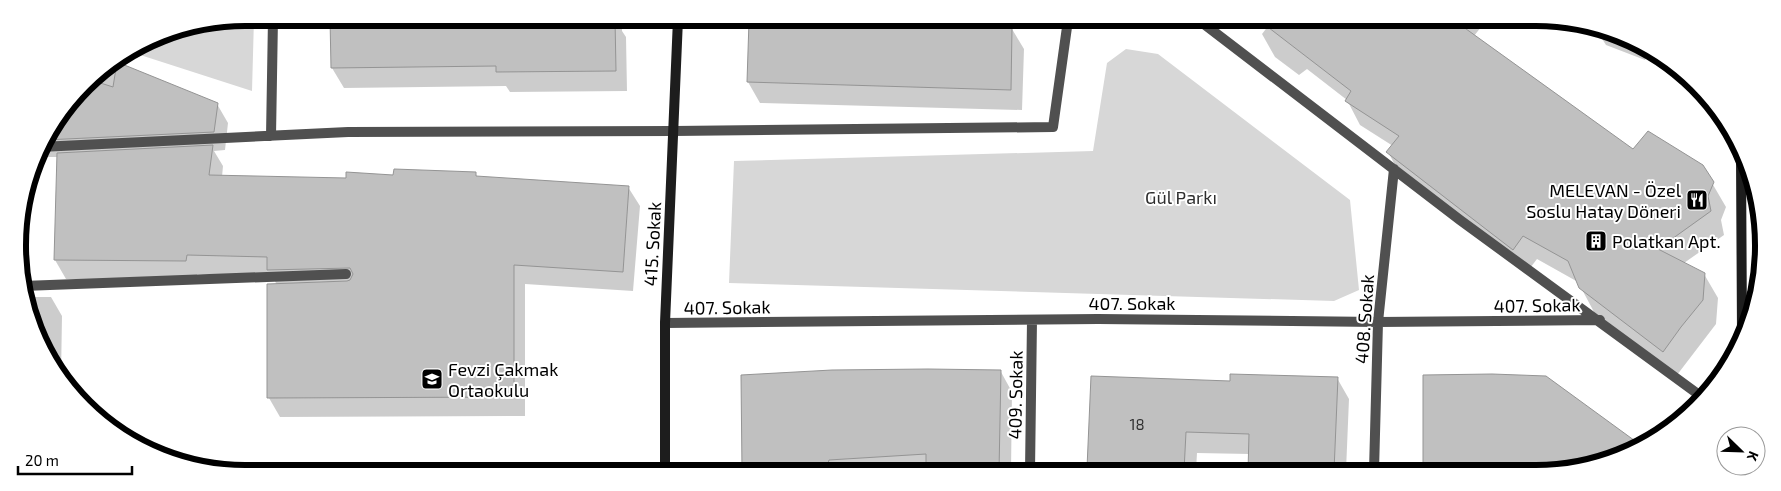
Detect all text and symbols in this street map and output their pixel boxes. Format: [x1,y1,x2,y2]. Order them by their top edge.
place label: MELEVAN - Özel Soslu Hatay Döneri [1526,179,1682,222]
park label: Gül Parkı [1145,186,1217,208]
restaurant icon: MELEVAN - Özel Soslu Hatay Döneri [1685,188,1709,212]
street label: 415. Sokak [639,201,665,287]
building icon: Polatkan Apt. [1584,229,1608,253]
place label: Polatkan Apt. [1612,230,1721,252]
street label: 408. Sokak [1350,274,1378,364]
street label: 407. Sokak [1089,292,1175,314]
street label: 407. Sokak [1493,293,1581,317]
street label: 407. Sokak [683,295,771,319]
street label: 409. Sokak [1003,350,1027,440]
place label: Fevzi Çakmak Ortaokulu [448,358,558,401]
school or university icon: Fevzi Çakmak Ortaokulu [420,367,444,391]
house number: 18 [1129,415,1145,433]
north arrow [1716,426,1766,476]
scale bar [18,444,131,476]
text: K [1744,449,1763,464]
text: 20 m [25,451,59,469]

